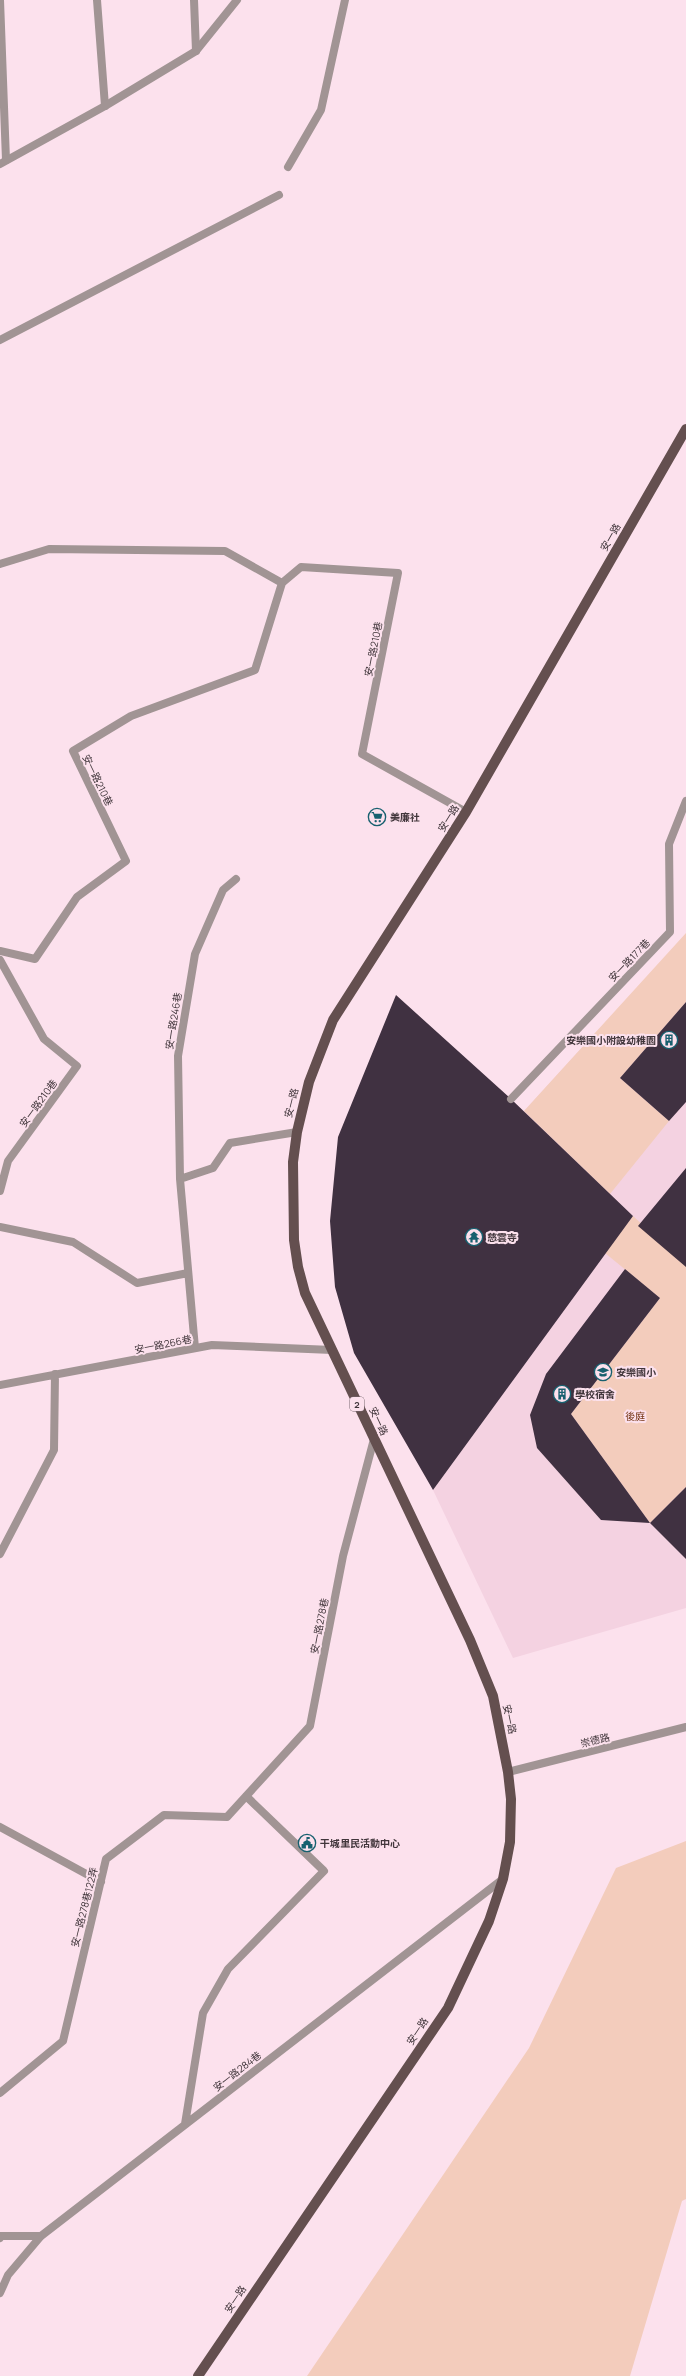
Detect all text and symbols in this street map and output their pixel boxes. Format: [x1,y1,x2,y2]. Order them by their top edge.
street label: 安一路 [596,521,624,553]
street label: 安一路210巷 [361,620,385,678]
street label: 安一路210巷 [79,752,117,808]
street label: 安一路 [434,802,462,834]
supermarket icon: 美廉社 [367,807,387,827]
place label: 美廉社 [390,810,420,824]
street label: 安一路177巷 [605,936,653,984]
street label: 安一路246巷 [162,991,184,1051]
building icon: 安樂國小附設幼稚園 [659,1030,679,1050]
place label: 安樂國小附設幼稚園 [566,1033,656,1047]
street label: 安一路210巷 [16,1076,60,1130]
street label: 安一路 [281,1087,301,1119]
temple icon: 慈雲寺 [464,1227,484,1247]
place label: 慈雲寺 [487,1230,517,1244]
street label: 安一路266巷 [133,1332,193,1356]
school or university icon: 安樂國小 [593,1362,613,1382]
place label: 安樂國小 [616,1365,657,1379]
building icon: 學校宿舍 [552,1384,572,1404]
place label: 學校宿舍 [575,1387,615,1401]
road number: 2 [350,1397,364,1411]
street label: 安一路 [366,1404,392,1438]
park label: 後庭 [625,1409,645,1423]
street label: 安一路278巷 [307,1597,331,1655]
street label: 安一路 [500,1703,520,1735]
street label: 崇德路 [579,1730,611,1750]
public building icon: 干城里民活動中心 [297,1833,317,1853]
place label: 干城里民活動中心 [320,1836,400,1850]
street label: 安一路278巷122弄 [67,1866,101,1948]
street label: 安一路 [403,2015,431,2047]
street label: 安一路284巷 [210,2048,264,2094]
street label: 安一路 [221,2283,249,2315]

